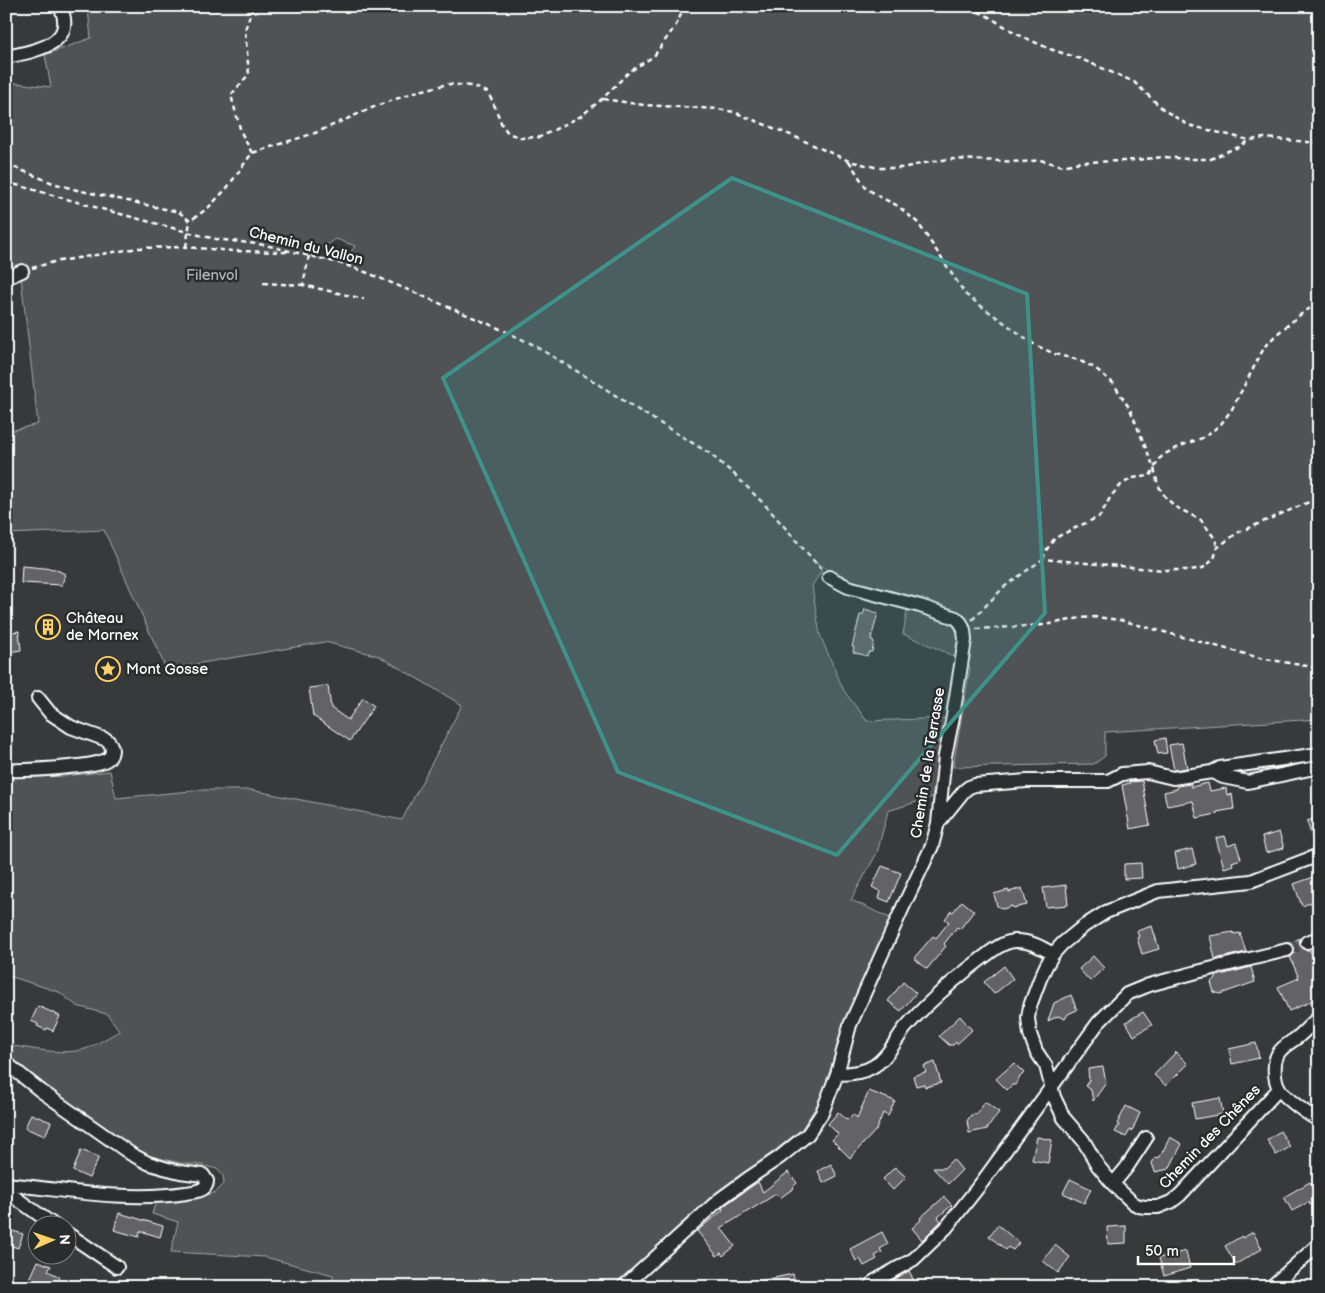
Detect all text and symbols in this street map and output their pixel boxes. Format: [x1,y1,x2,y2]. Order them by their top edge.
street label: Chemin du Vallon [247,223,365,269]
park label: Filenvol [186,266,238,285]
place label: Château de Mornex [66,609,139,645]
building icon: Château de Mornex [35,614,61,640]
place icon: Mont Gosse [95,656,121,682]
place label: Mont Gosse [126,660,208,679]
street label: Chemin de la Terrasse [907,686,949,840]
street label: Chemin des Chênes [1155,1080,1265,1193]
north arrow [28,1216,78,1266]
scale bar [1138,1233,1234,1265]
text: N [56,1234,73,1245]
text: 50 m [1145,1242,1179,1261]

